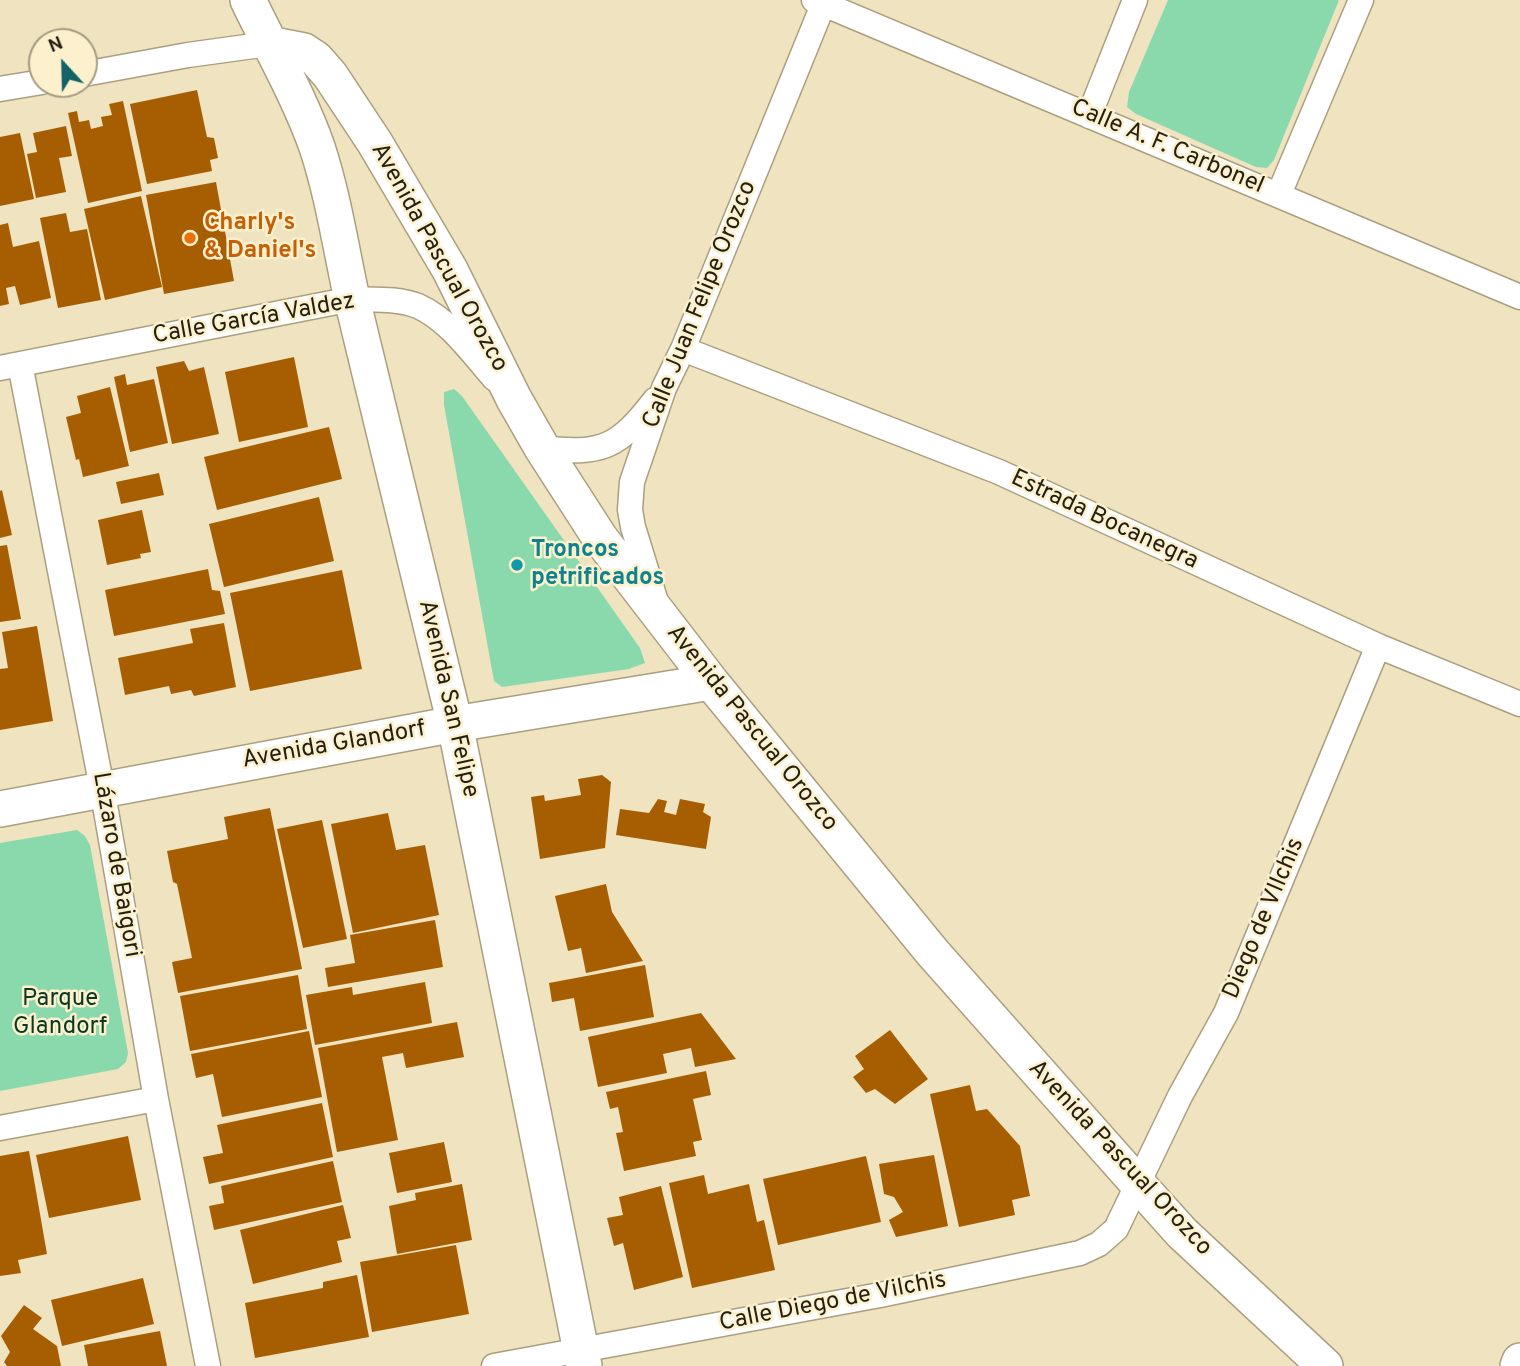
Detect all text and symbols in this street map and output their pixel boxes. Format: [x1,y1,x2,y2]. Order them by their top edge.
north arrow [28,28,98,98]
text: N [45,32,67,59]
street label: Calle A. F. Carbonel [1066,94,1268,202]
street label: Avenida Pascual Orozco [363,139,513,377]
street label: Calle Juan Felipe Orozco [638,177,764,433]
place label: Charly's & Daniel's [204,210,316,266]
marker: Charly's & Daniel's [182,230,198,246]
street label: Calle García Valdez [151,288,357,352]
street label: Estrada Bocanegra [1006,465,1202,577]
place label: Troncos petrificados [531,537,664,593]
marker: Troncos petrificados [509,557,525,573]
street label: Avenida San Felipe [410,597,484,801]
street label: Avenida Pascual Orozco [659,620,843,838]
street label: Avenida Glandorf [240,716,428,776]
street label: Lázaro de Baigori [85,770,145,960]
street label: Diego de VIlchis [1218,834,1312,1004]
park label: Parque Glandorf [13,986,107,1042]
street label: Avenida Pascual Orozco [1021,1055,1217,1263]
street label: Calle Diego de Vilchis [717,1267,949,1339]

